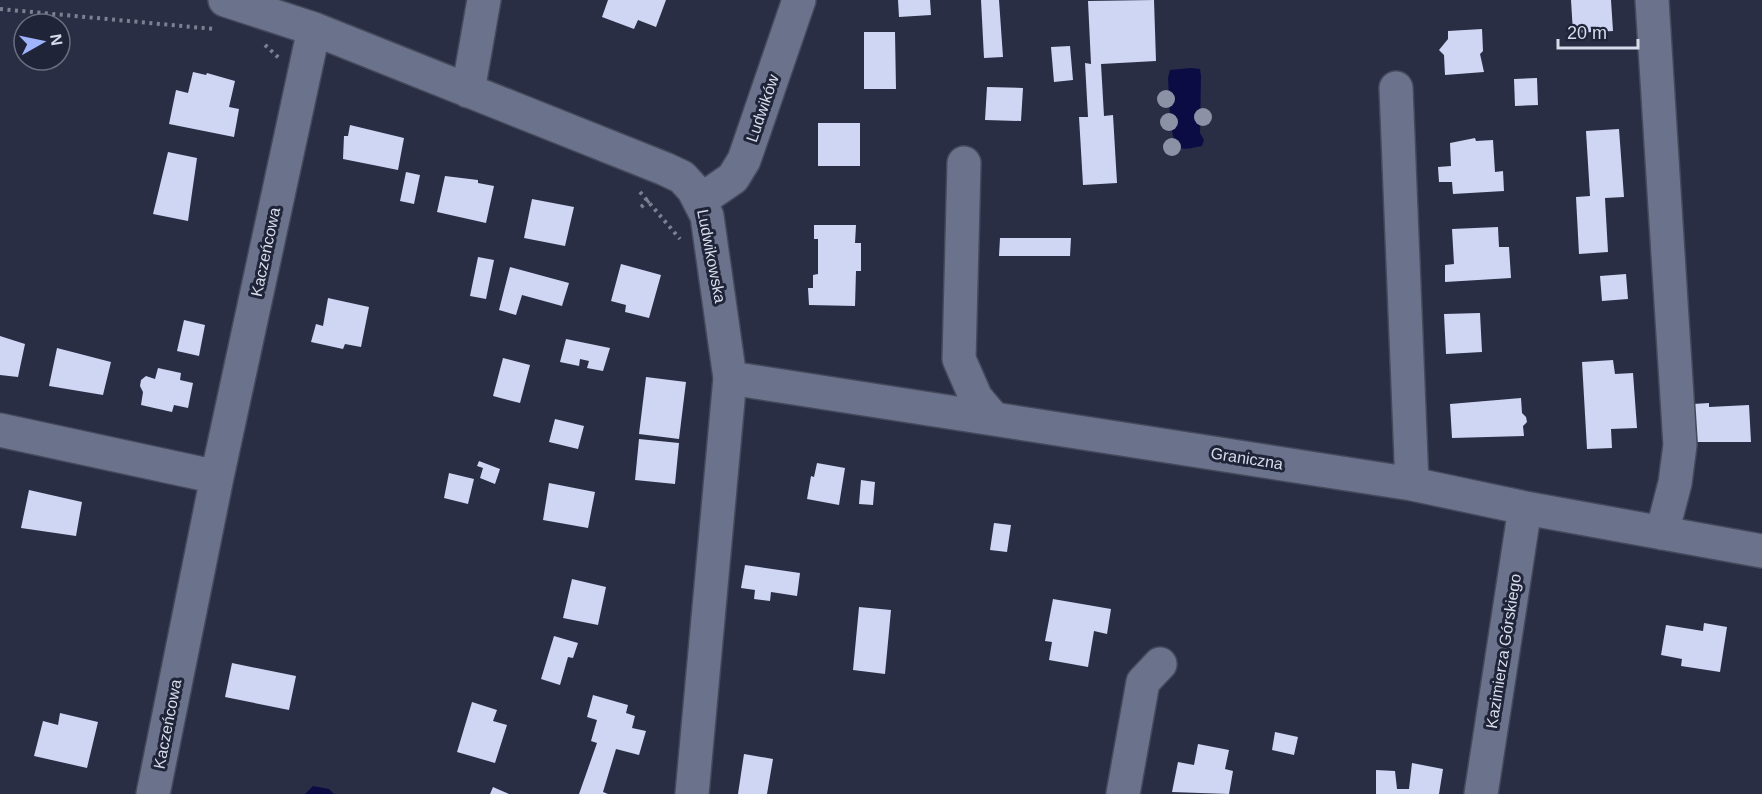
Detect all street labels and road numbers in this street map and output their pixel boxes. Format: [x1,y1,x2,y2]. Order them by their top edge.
street label: Ludwików [743,72,782,144]
street label: Kaczeńcowa [248,206,283,298]
street label: Ludwikowska [694,208,729,305]
street label: Graniczna [1210,444,1284,473]
street label: Kazimierza Górskiego [1483,572,1524,730]
street label: Kaczeńcowa [150,678,185,770]

